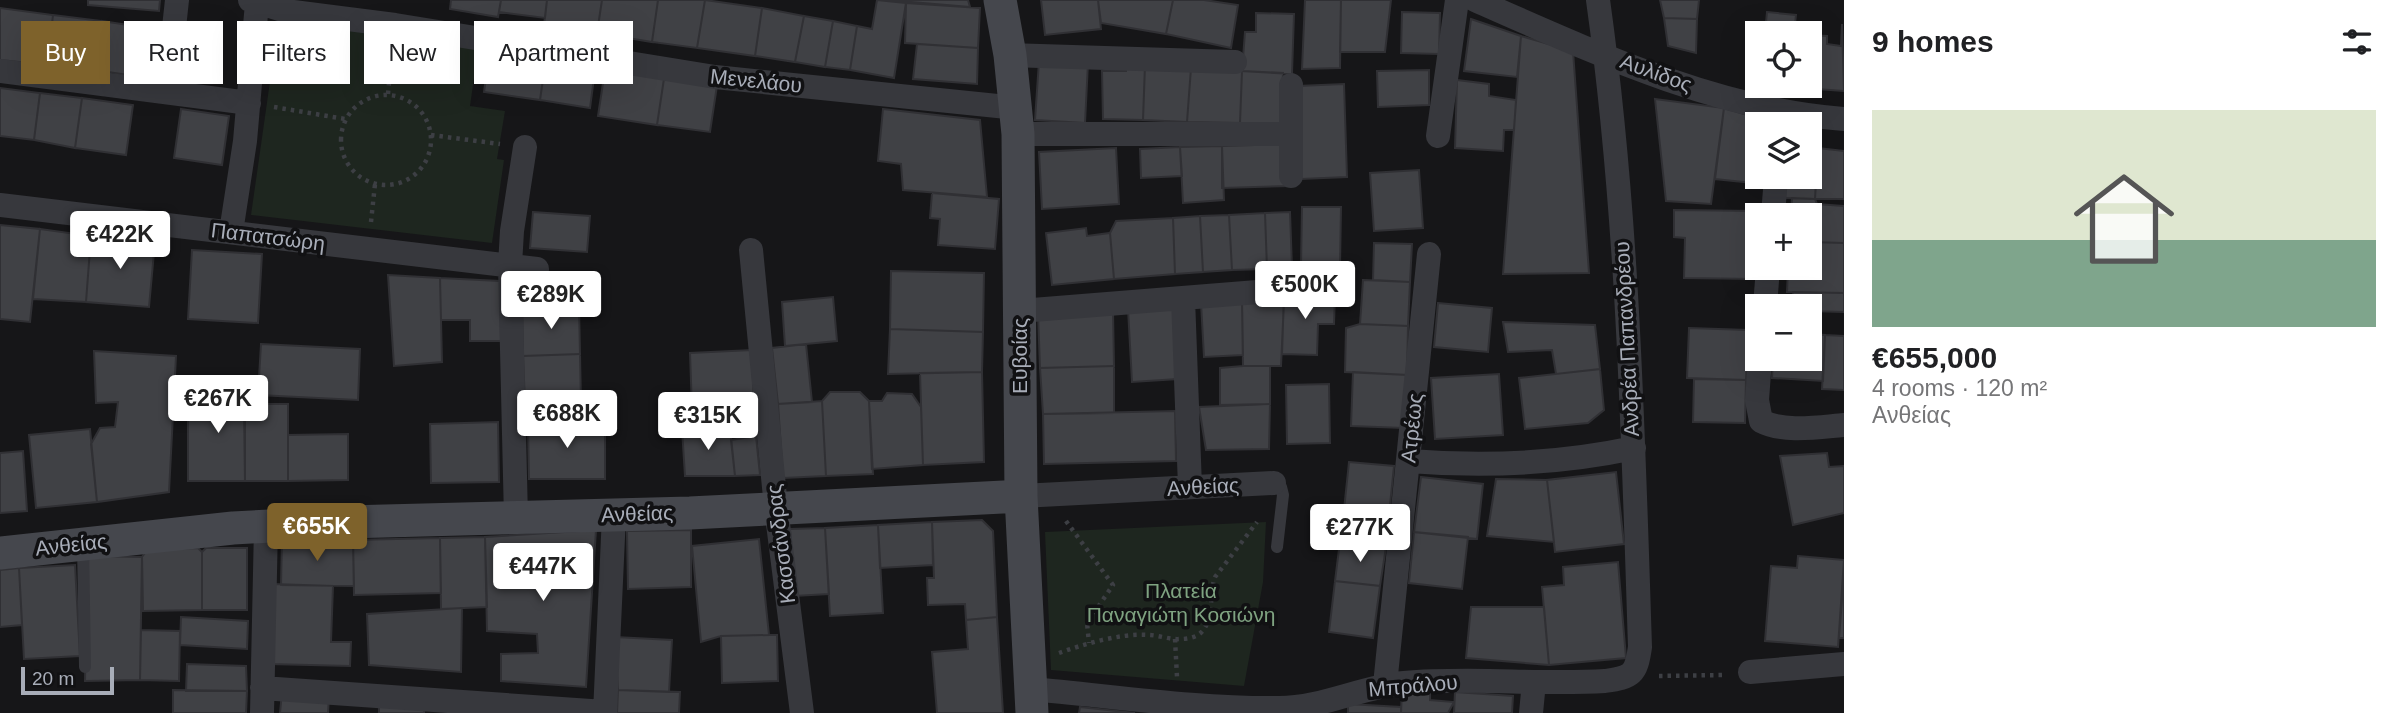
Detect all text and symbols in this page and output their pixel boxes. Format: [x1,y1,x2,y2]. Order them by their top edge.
chip: Buy [21,21,110,84]
chip: Rent [124,21,223,84]
chip: Filters [237,21,350,84]
chip: New [364,21,460,84]
chip: Apartment [474,21,633,84]
map controls [1745,21,1822,371]
button: locate [1745,21,1822,98]
icon: filters [2338,23,2376,61]
text: 9 homes [1872,25,1994,58]
street label: Αυλίδος [1617,49,1695,96]
street label: Μενελάου [709,64,803,97]
button: layers [1745,112,1822,189]
icon: home [2061,156,2187,282]
button: + [1745,203,1822,280]
pin: €422K [71,212,169,271]
street label: Παπατσώρη [210,218,326,255]
text: €422K [86,221,154,247]
street label: Ανδρέα Παπανδρέου [1610,241,1643,437]
pin: €500K [1256,262,1354,321]
text: €500K [1271,271,1339,297]
pin: €289K [502,272,600,331]
text: €289K [517,281,585,307]
button: − [1745,294,1822,371]
street label: Ευβοίας [1008,318,1031,394]
text: €655,000 [1872,341,1997,374]
text: 4 rooms · 120 m² [1872,375,2047,401]
pin: €267K [169,376,267,435]
text: €267K [184,385,252,411]
pin: €688K [518,391,616,450]
pin: €315K [659,392,757,452]
street label: Ατρέως [1396,392,1427,464]
text: €688K [533,400,601,426]
text: €315K [674,402,742,428]
text: Ανθείας [1872,402,1951,428]
street label: Ανθείας [1166,473,1240,500]
street label: Κασσάνδρας [762,483,799,605]
street label: Ανθείας [601,501,673,526]
pin: €655K [268,504,366,563]
pin: €277K [1311,504,1409,564]
text: €655K [283,513,351,539]
text: €277K [1326,514,1394,540]
street label: Ανθείας [34,529,108,560]
pin: €447K [494,544,592,603]
text: €447K [509,553,577,579]
park label: Πλατεία Παναγιώτη Κοσιώνη [1087,579,1275,626]
scale bar [21,664,114,696]
text: 20 m [32,668,74,689]
street label: Μπράλου [1367,670,1458,701]

